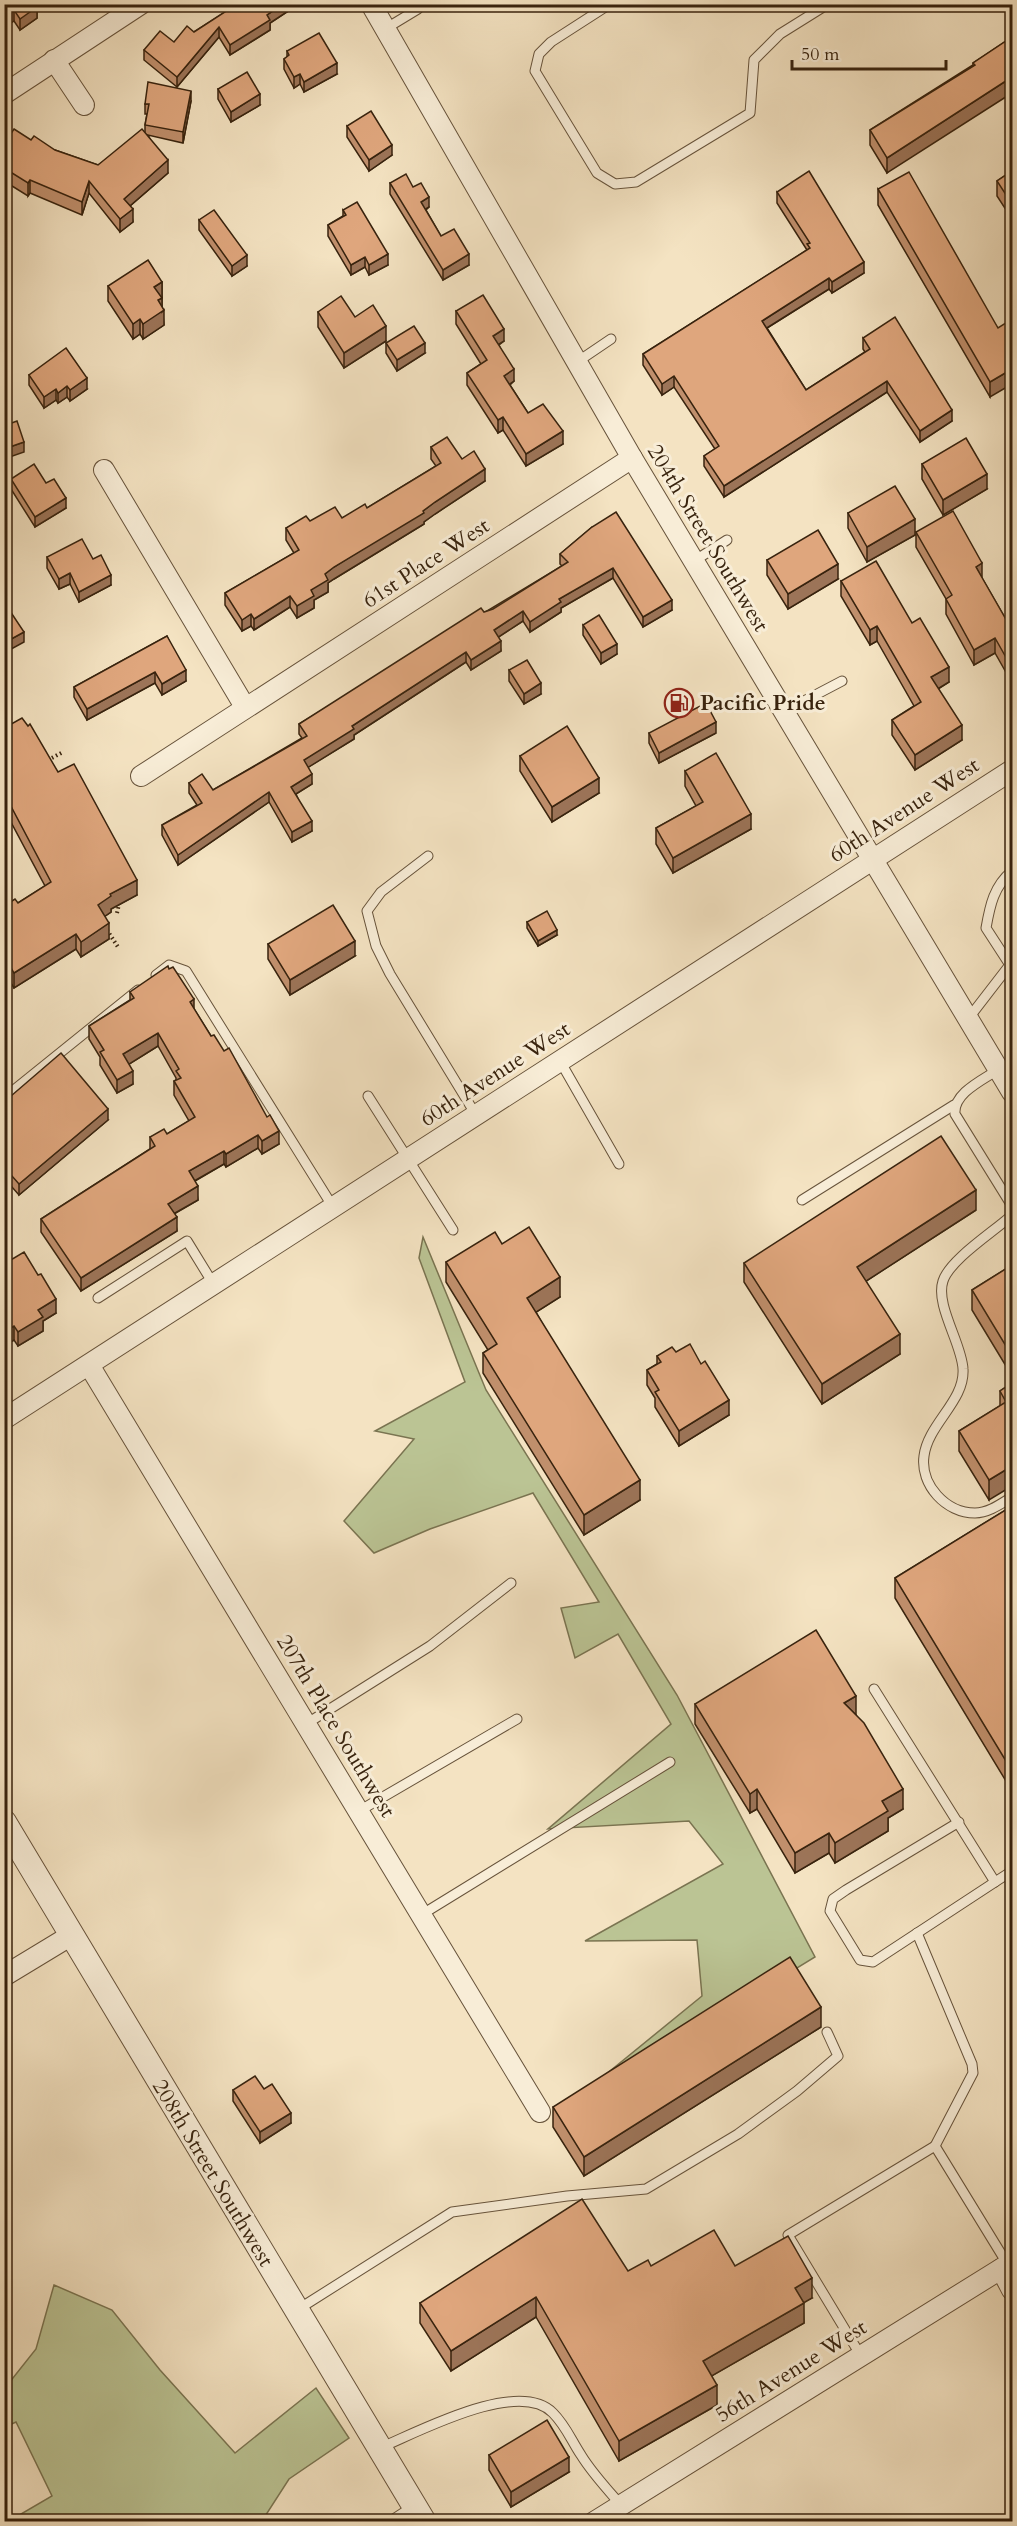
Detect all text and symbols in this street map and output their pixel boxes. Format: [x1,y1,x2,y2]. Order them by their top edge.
scale bar [792,33,946,71]
text: 50 m [801,42,840,67]
street label: 204th Street Southwest [640,439,776,637]
street label: 61st Place West [357,511,495,615]
fuel station icon: Pacific Pride [663,687,695,719]
place label: Pacific Pride [700,688,826,718]
street label: 60th Avenue West [823,750,985,870]
street label: 60th Avenue West [414,1014,576,1134]
street label: 207th Place Southwest [269,1629,403,1823]
street label: 208th Street Southwest [145,2074,281,2272]
street label: 56th Avenue West [710,2312,872,2430]

